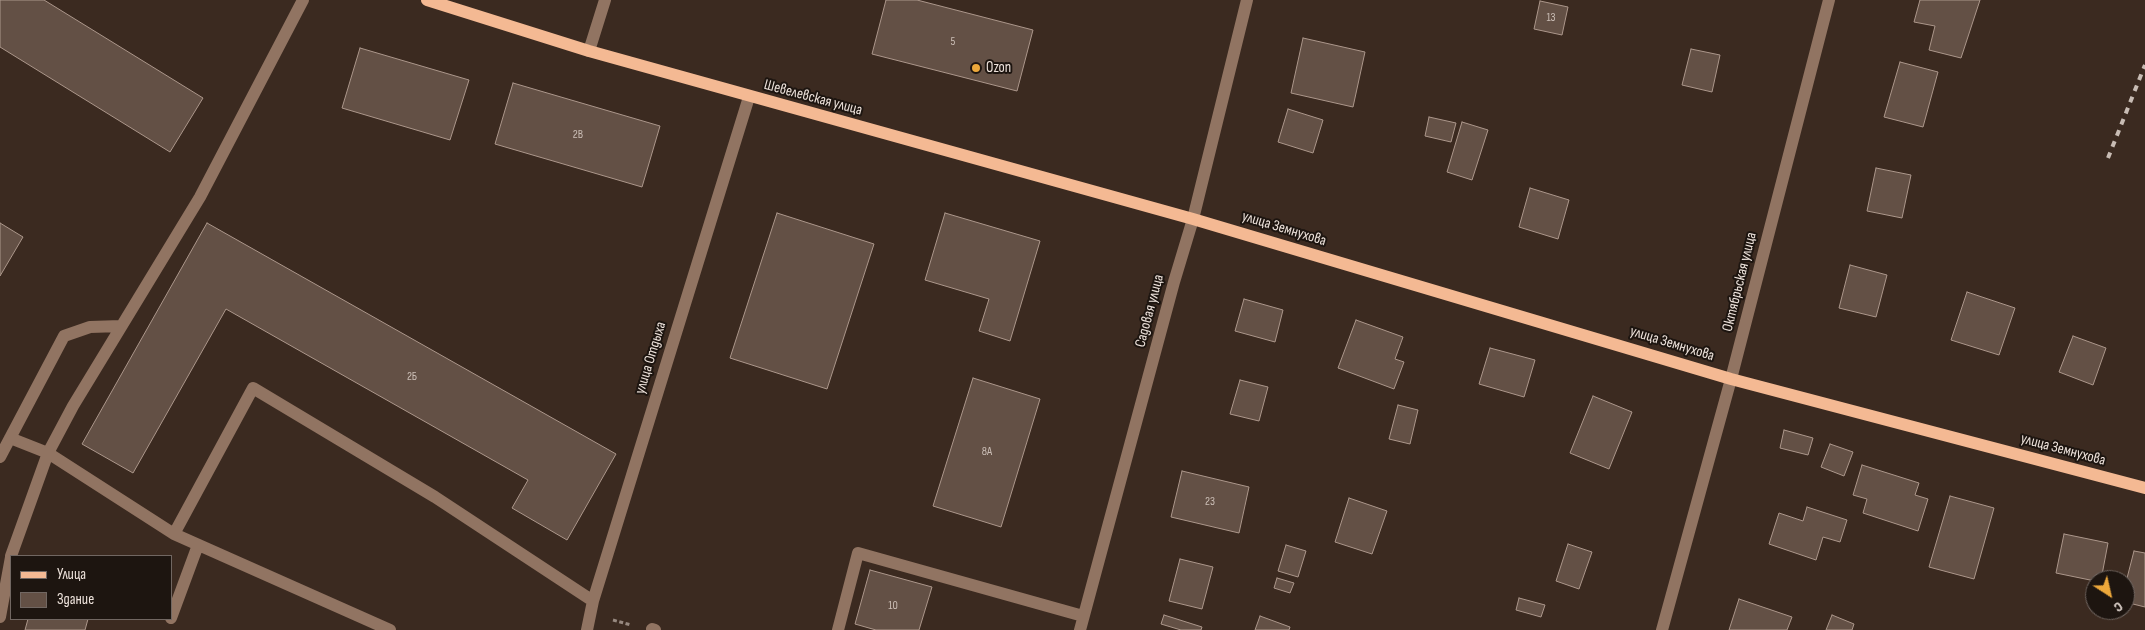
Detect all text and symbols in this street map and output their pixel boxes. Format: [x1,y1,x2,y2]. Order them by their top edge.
house number: 13 [1546,11,1556,25]
house number: 5 [951,35,955,49]
place label: Ozon [986,59,1011,77]
marker: Ozon [970,62,982,74]
street label: Шевелевская улица [762,76,864,120]
house number: 2В [573,128,583,142]
street label: улица Земнухова [1240,208,1328,250]
street label: Октябрьская улица [1719,231,1761,333]
street label: Садовая улица [1132,273,1168,349]
street label: улица Отдыха [631,320,671,396]
street label: улица Земнухова [1628,323,1716,365]
house number: 2Б [407,370,417,384]
street label: улица Земнухова [2019,430,2107,470]
house number: 8А [982,445,992,459]
house number: 23 [1205,495,1215,509]
legend [10,555,172,620]
text: Улица [57,565,86,584]
north arrow [2085,570,2135,620]
text: Здание [57,590,94,609]
text: С [2110,598,2126,616]
house number: 10 [888,599,898,613]

